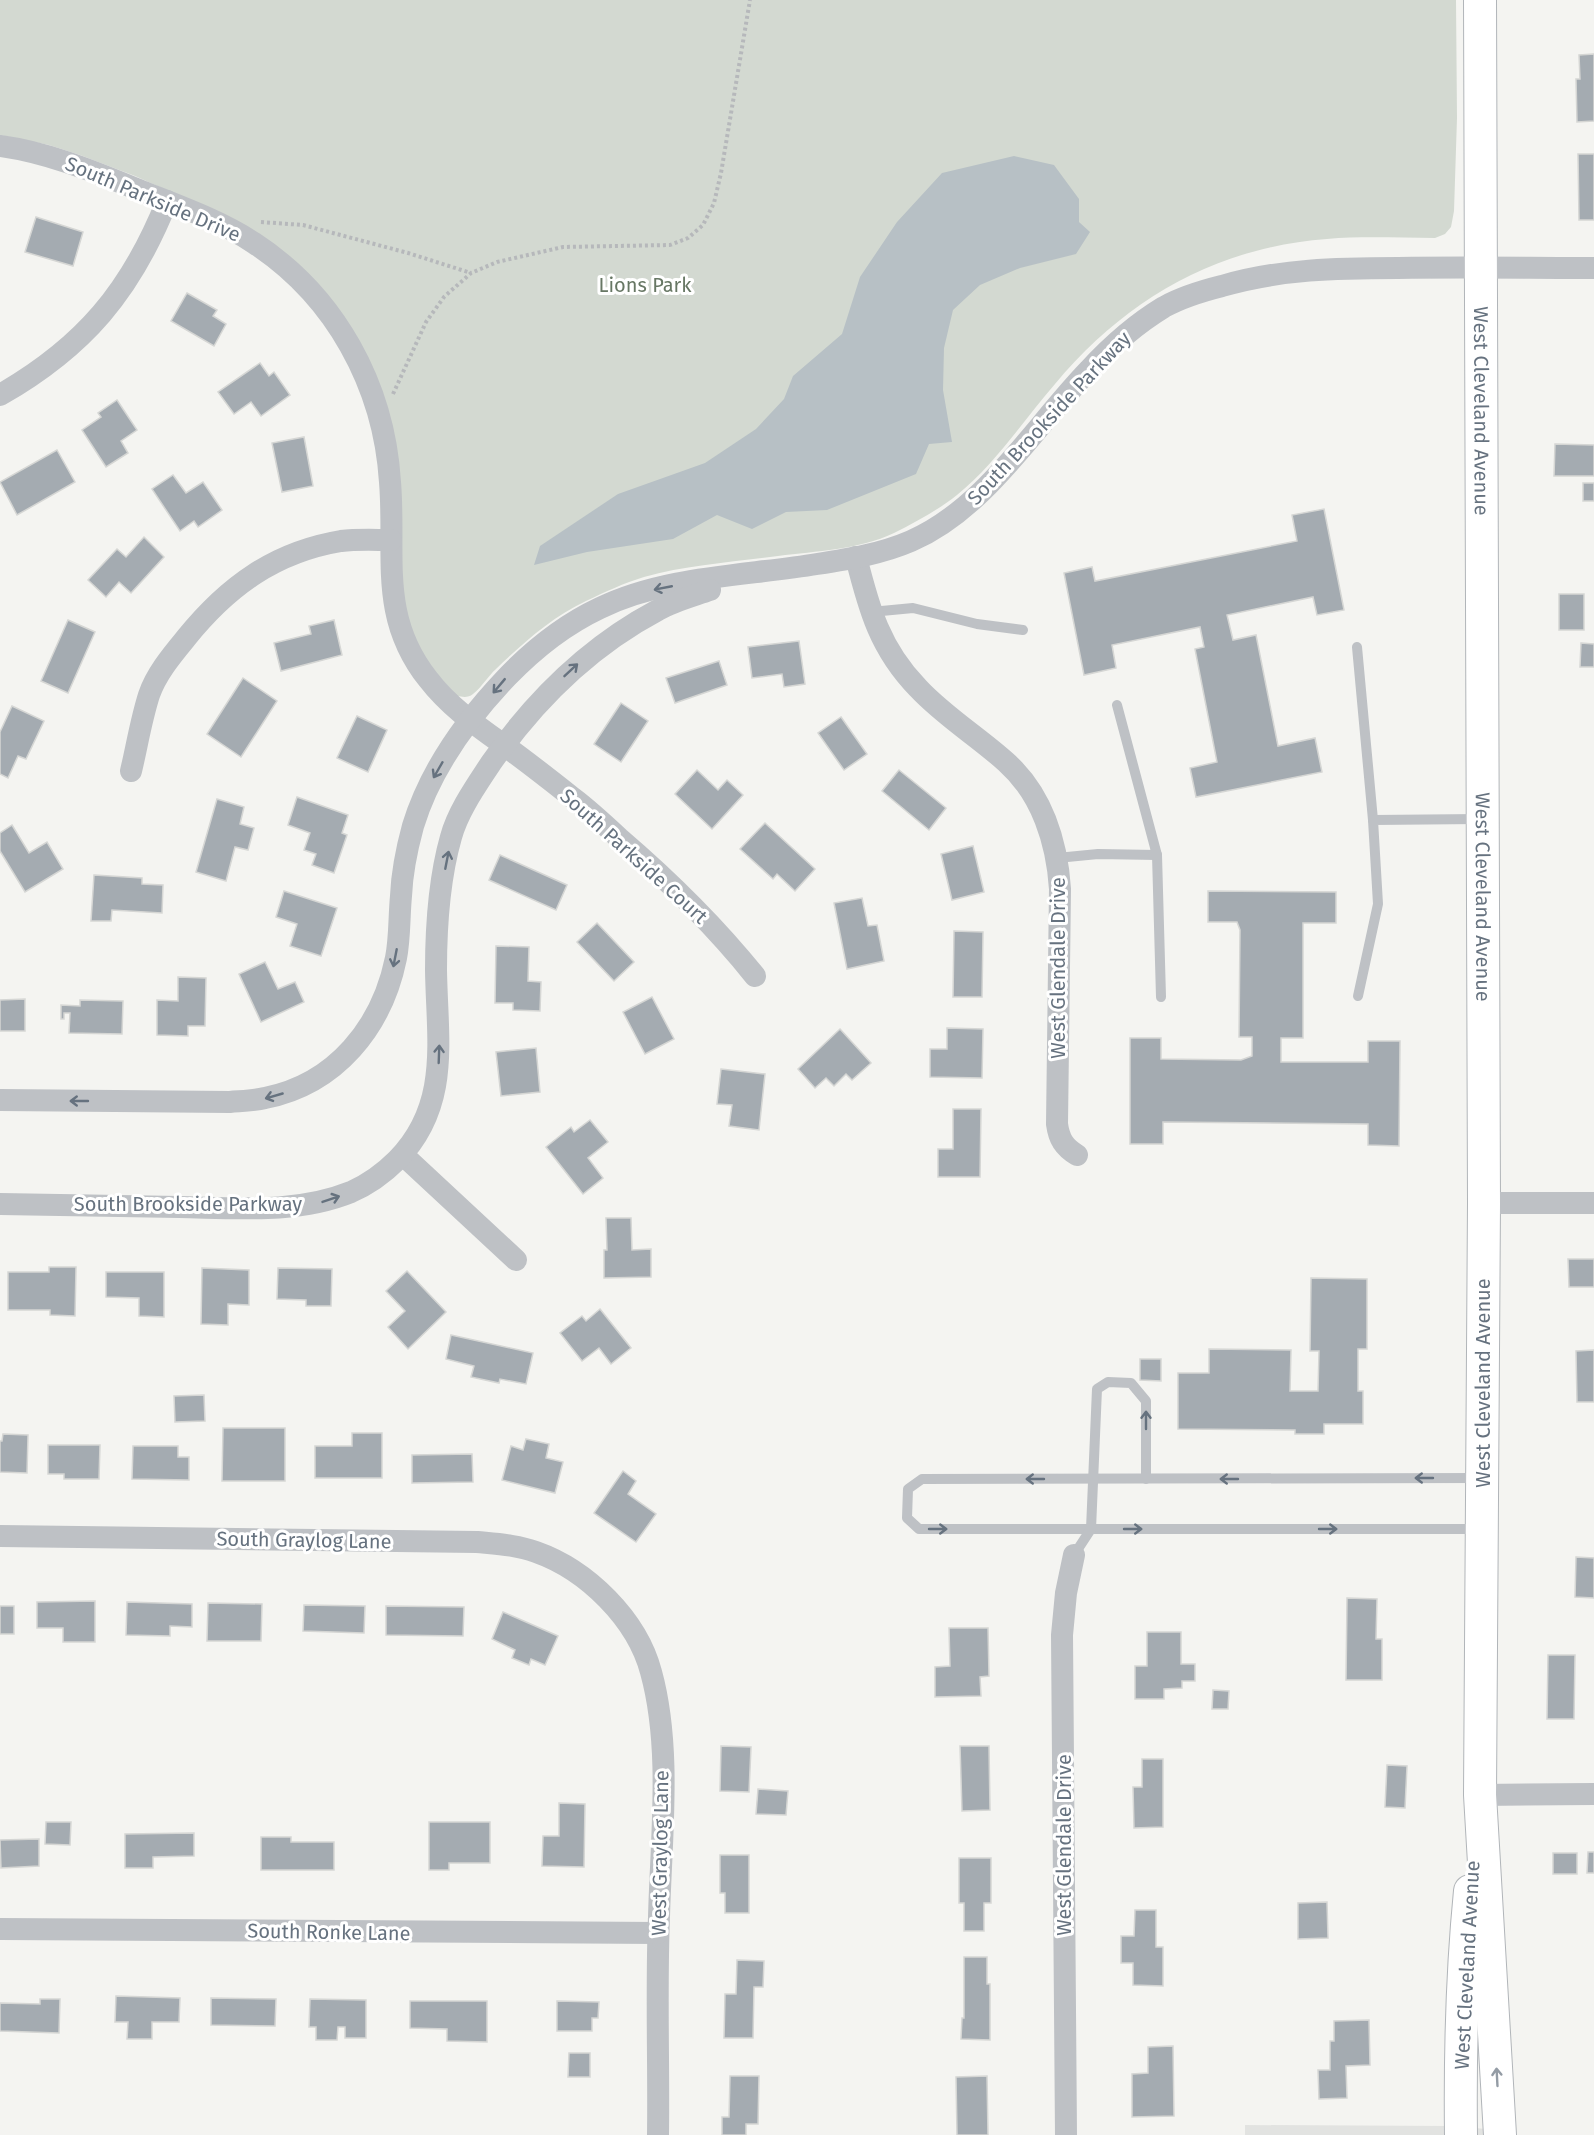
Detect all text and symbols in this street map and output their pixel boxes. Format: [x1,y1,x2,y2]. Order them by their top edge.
street label: South Parkside Drive [62,151,244,247]
park label: Lions Park [599,273,692,297]
street label: West Cleveland Avenue [1469,306,1494,516]
street label: South Brookside Parkway [962,326,1136,510]
one-way arrow [654,583,673,594]
one-way arrow [563,664,578,678]
one-way arrow [493,678,506,694]
one-way arrow [431,761,443,778]
street label: South Parkside Court [555,784,713,929]
street label: West Cleveland Avenue [1471,792,1495,1002]
one-way arrow [442,851,453,870]
street label: West Glendale Drive [1046,877,1070,1059]
one-way arrow [389,948,400,967]
one-way arrow [433,1045,445,1065]
one-way arrow [264,1091,283,1102]
one-way arrow [70,1095,90,1106]
street label: South Brookside Parkway [74,1192,302,1216]
one-way arrow [321,1192,340,1203]
street label: West Cleveland Avenue [1471,1278,1495,1488]
one-way arrow [1140,1411,1152,1431]
one-way arrow [1414,1472,1434,1484]
one-way arrow [1026,1473,1046,1485]
one-way arrow [1219,1473,1239,1485]
one-way arrow [928,1523,948,1535]
one-way arrow [1123,1523,1143,1535]
one-way arrow [1318,1523,1338,1535]
street label: South Graylog Lane [216,1526,392,1554]
street label: West Glendale Drive [1052,1754,1076,1936]
street label: West Graylog Lane [647,1770,673,1936]
street label: West Cleveland Avenue [1450,1860,1484,2070]
street label: South Ronke Lane [247,1919,411,1945]
one-way arrow [1491,2067,1502,2087]

